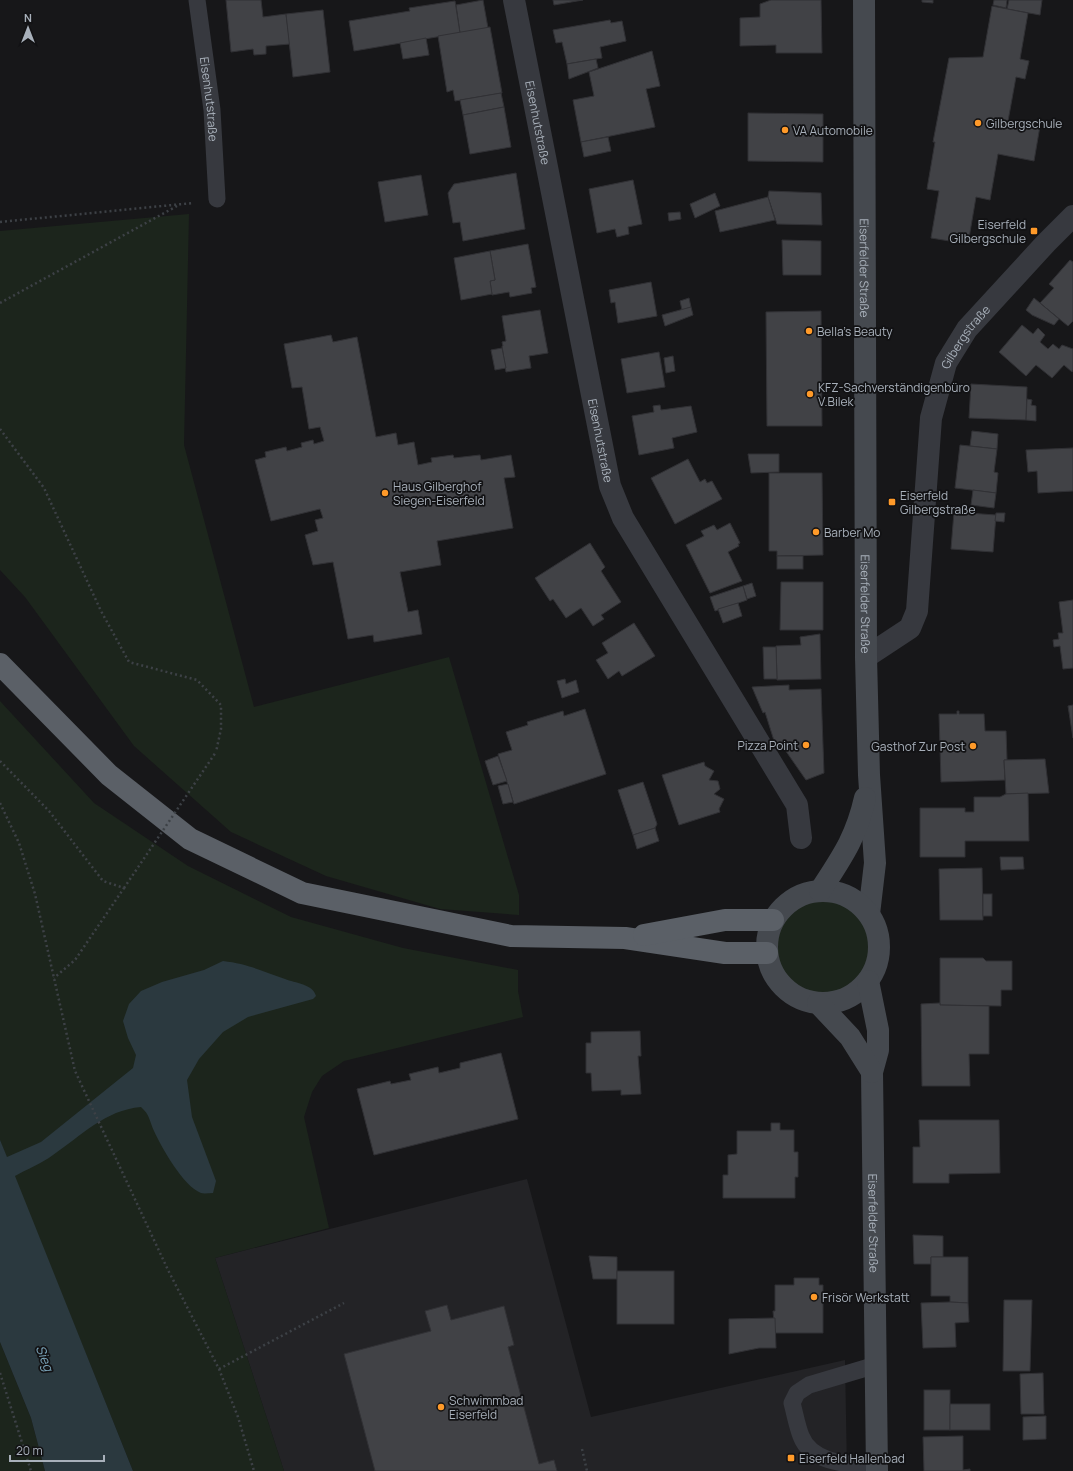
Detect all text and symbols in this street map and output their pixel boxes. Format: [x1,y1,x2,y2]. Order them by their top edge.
north arrow [8,8,48,48]
text: N [24,10,32,25]
street label: Eisenhutstraße [196,56,222,142]
street label: Eisenhutstraße [522,79,555,166]
place label: Gilbergschule [986,115,1062,132]
marker: Gilbergschule [973,118,983,128]
place label: VA Automobile [793,122,873,139]
marker: VA Automobile [780,125,790,135]
place label: Eiserfeld Gilbergschule [950,216,1026,247]
street label: Eiserfelder Straße [856,218,873,318]
marker: Eiserfeld Gilbergschule [1029,226,1039,236]
street label: Gilbergstraße [936,301,994,370]
place label: Bella's Beauty [817,323,893,340]
marker: Bella's Beauty [804,326,814,336]
place label: KFZ-Sachverständigenbüro V.Bilek [818,379,970,410]
marker: KFZ-Sachverständigenbüro V.Bilek [805,389,815,399]
street label: Eisenhutstraße [584,397,618,484]
place label: Haus Gilberghof Siegen-Eiserfeld [393,478,485,509]
place label: Eiserfeld Gilbergstraße [900,487,975,518]
marker: Haus Gilberghof Siegen-Eiserfeld [380,488,390,498]
marker: Eiserfeld Gilbergstraße [887,497,897,507]
place label: Barber Mo [824,524,880,541]
marker: Barber Mo [811,527,821,537]
street label: Eiserfelder Straße [857,554,874,654]
place label: Pizza Point [737,737,798,754]
place label: Gasthof Zur Post [871,738,965,755]
marker: Pizza Point [801,740,811,750]
marker: Gasthof Zur Post [968,741,978,751]
street label: Eiserfelder Straße [865,1173,883,1273]
place label: Frisör Werkstatt [822,1289,910,1306]
marker: Frisör Werkstatt [809,1292,819,1302]
water label: Sieg [32,1342,59,1375]
place label: Schwimmbad Eiserfeld [449,1392,523,1423]
marker: Schwimmbad Eiserfeld [436,1402,446,1412]
scale bar [10,1437,104,1463]
text: 20 m [16,1442,43,1459]
place label: Eiserfeld Hallenbad [799,1450,905,1467]
marker: Eiserfeld Hallenbad [786,1453,796,1463]

